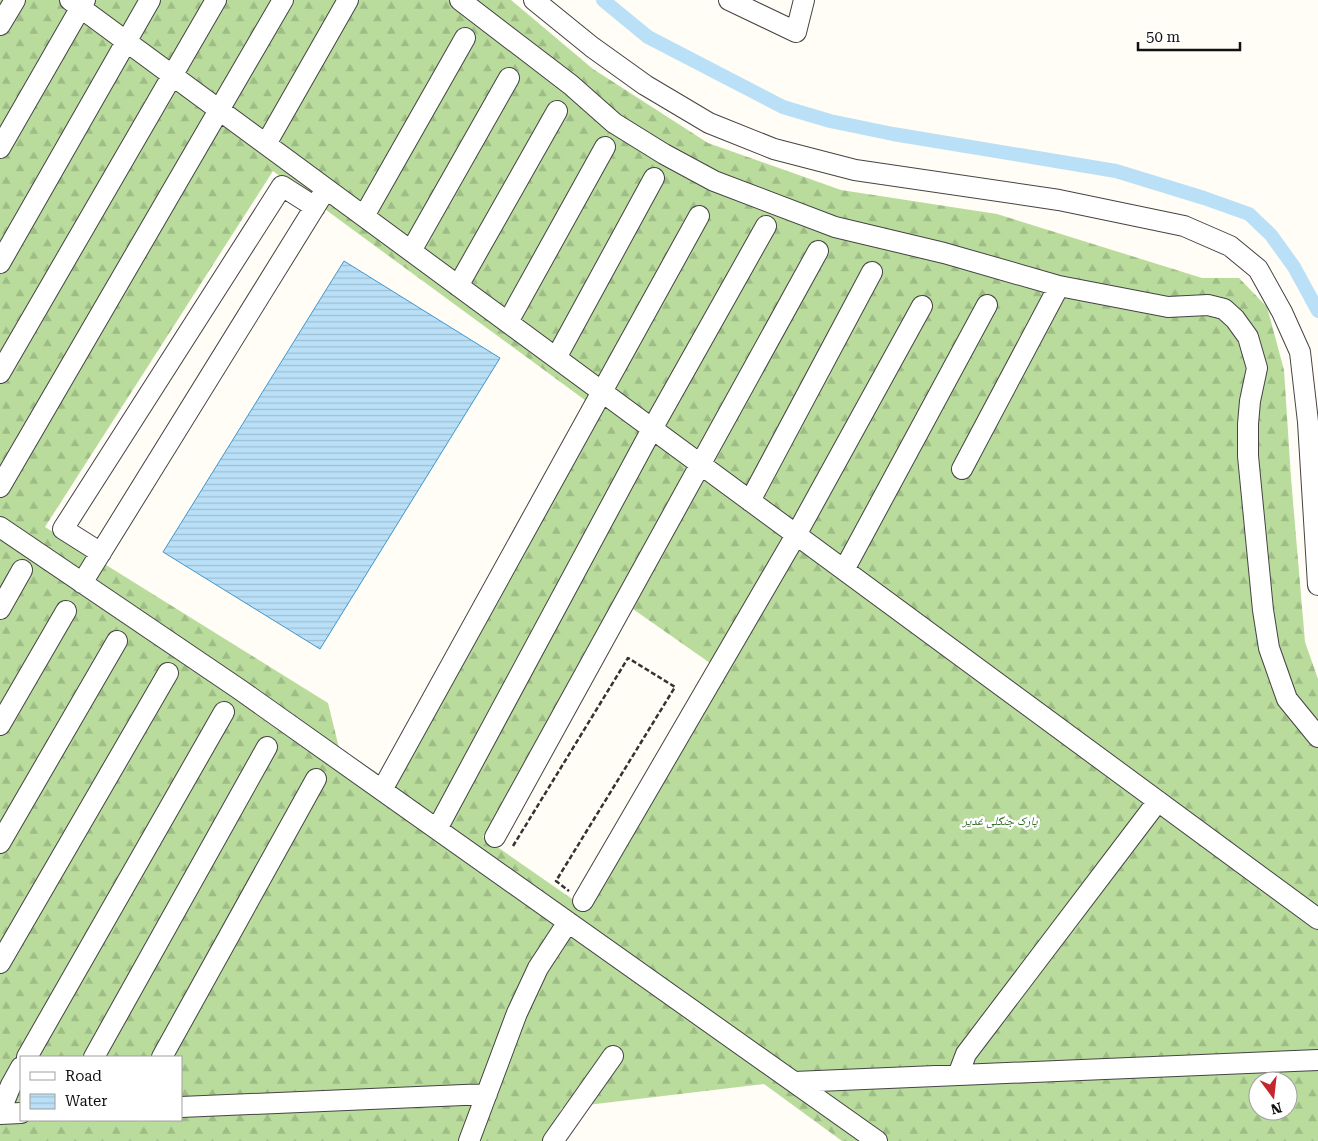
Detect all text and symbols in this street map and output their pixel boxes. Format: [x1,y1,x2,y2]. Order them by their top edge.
scale bar [1138,20,1240,52]
text: 50 m [1146,28,1181,46]
park label: پارک جنگلی غدیر [961,814,1038,829]
legend [20,1056,182,1121]
text: Road [65,1067,102,1085]
north arrow [1248,1071,1298,1121]
text: Water [65,1092,107,1110]
text: N [1269,1099,1284,1118]

